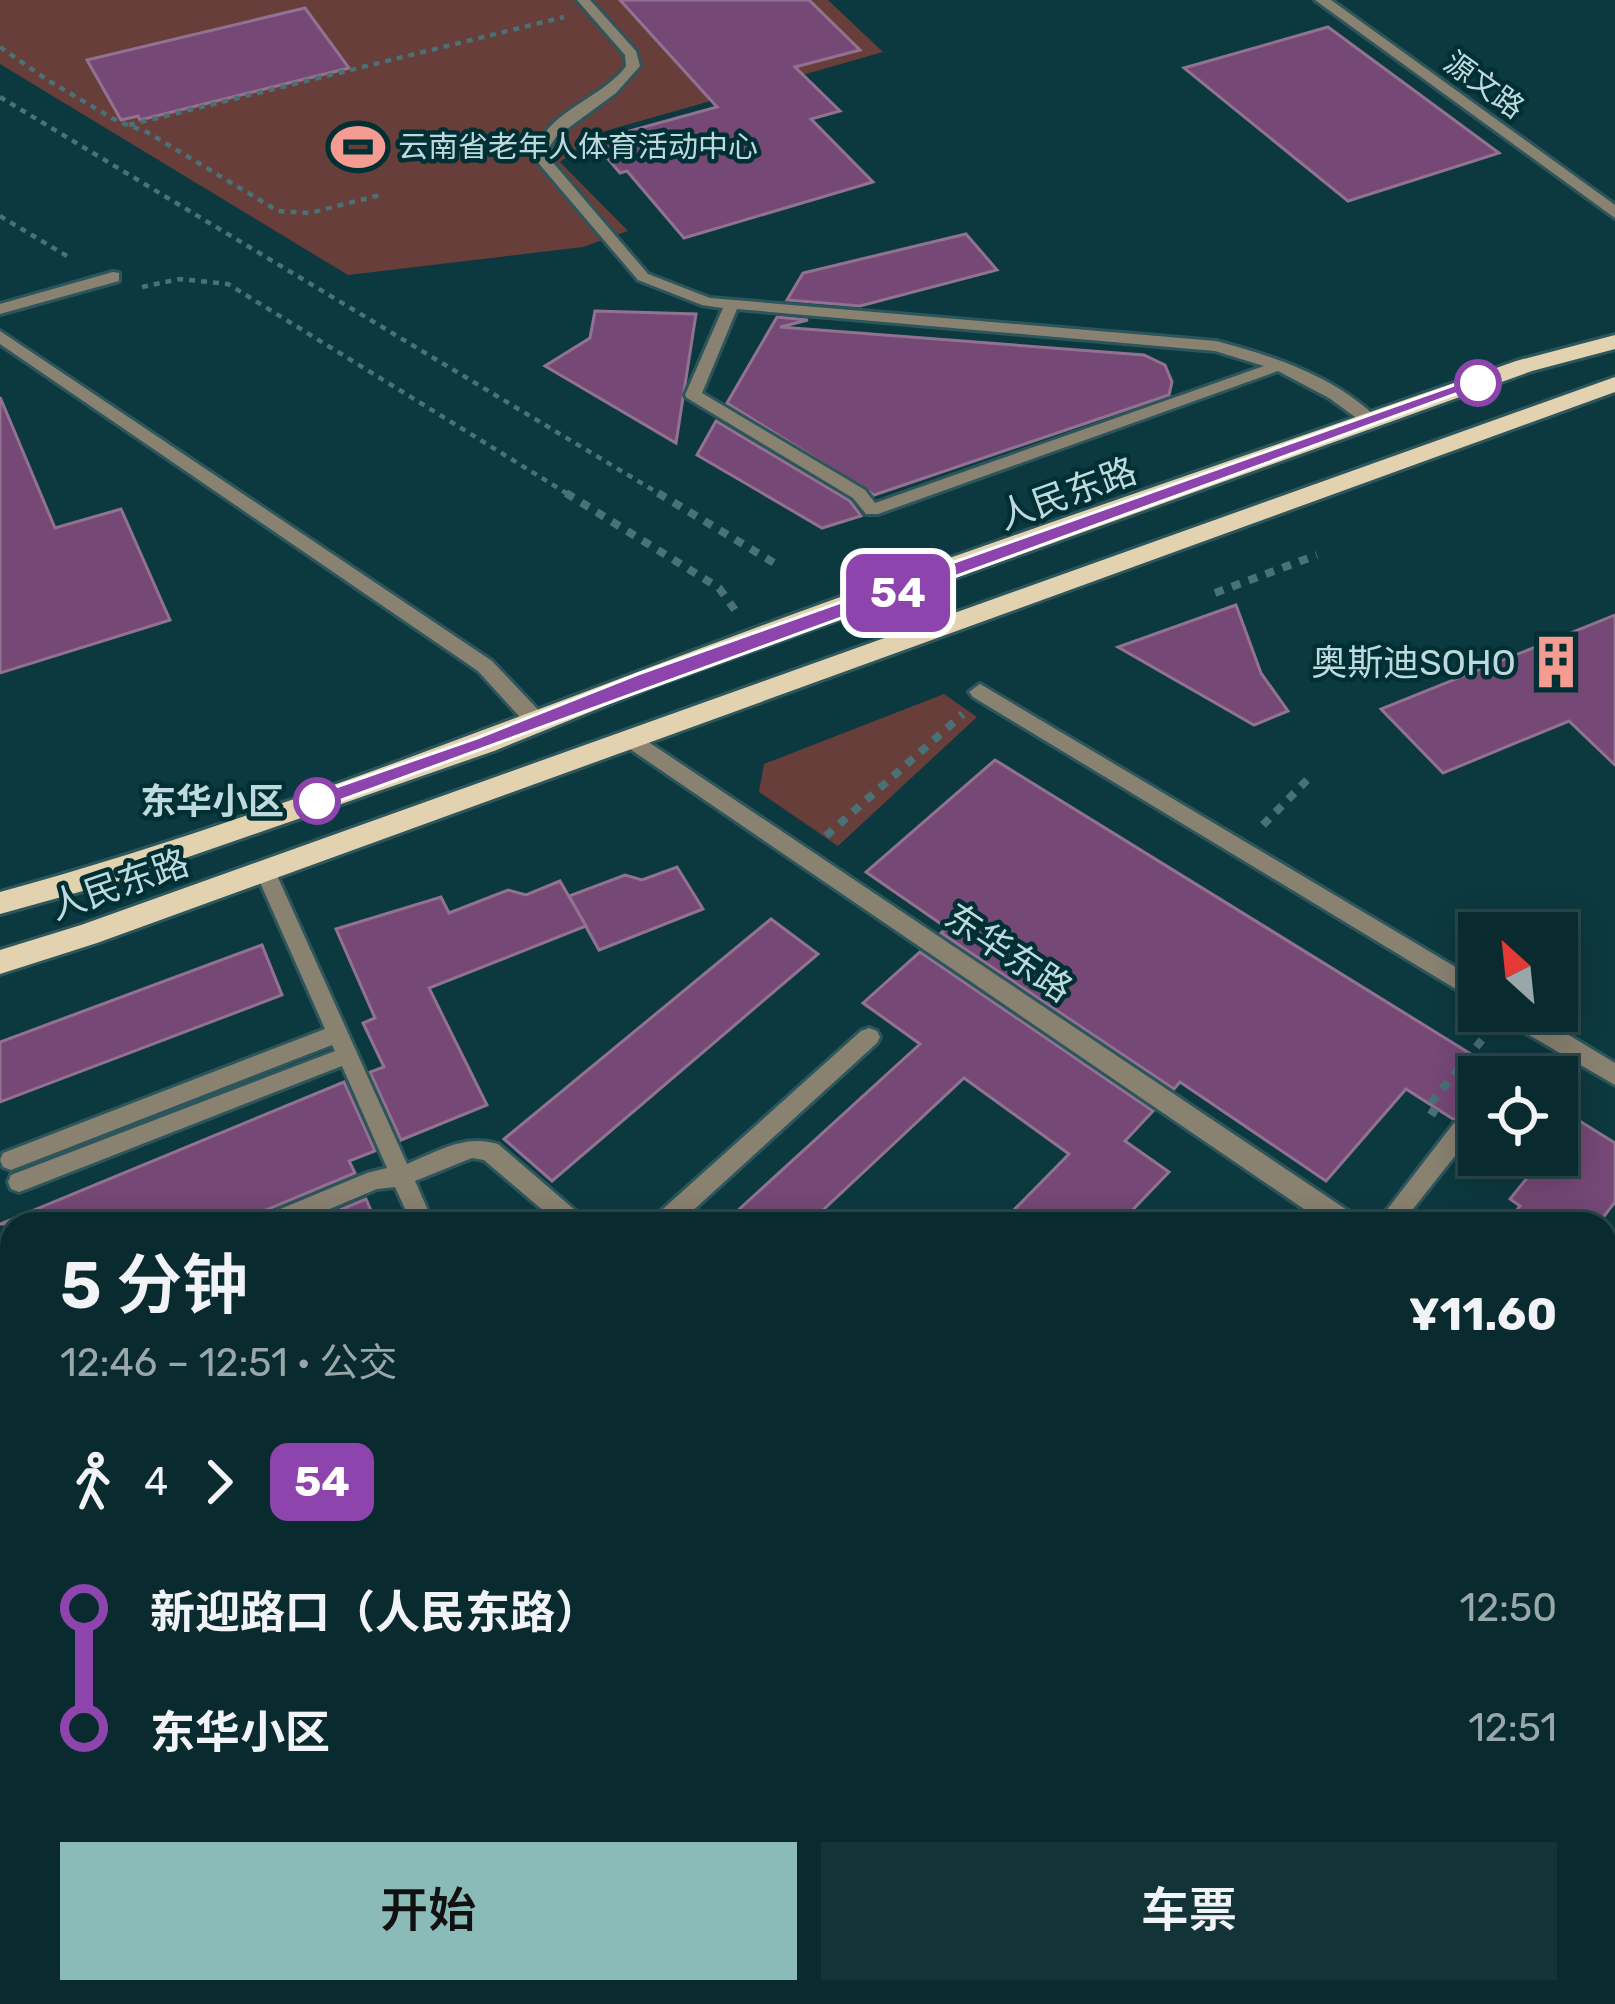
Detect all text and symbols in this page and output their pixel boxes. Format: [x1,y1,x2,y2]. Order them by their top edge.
street label: 源文路 [1437,44,1531,126]
sports icon: 云南省老年人体育活动中心 [329,118,387,176]
place label: 云南省老年人体育活动中心 [398,129,758,165]
unlabelled marker [1456,361,1500,405]
street label: 人民东路 [992,449,1142,538]
line badge: 54 [844,554,952,632]
text: 54 [870,568,926,618]
building icon: 奥斯迪SOHO [1527,633,1585,691]
place label: 奥斯迪SOHO [1311,641,1516,684]
marker: 东华小区 [295,779,339,823]
place label: 东华小区 [140,780,284,823]
street label: 人民东路 [44,841,194,928]
street label: 东华东路 [937,894,1080,1011]
north arrow [1458,912,1578,1032]
map controls [1458,912,1578,1176]
button: locate [1458,1056,1578,1176]
text: 5 分钟 [60,1246,248,1325]
text: ¥11.60 [1409,1288,1557,1341]
text: 12:46 – 12:51 · 公交 [60,1340,398,1386]
icon: walk [60,1449,126,1515]
icon: forward [186,1449,252,1515]
text: 54 [294,1457,350,1507]
text: 4 [144,1459,168,1505]
text: 12:50 [1459,1585,1557,1631]
text: 新迎路口（人民东路） [150,1586,600,1639]
text: 12:51 [1468,1705,1557,1751]
text: 东华小区 [150,1706,330,1759]
button: 开始 [60,1842,797,1980]
button: 车票 [821,1842,1557,1980]

